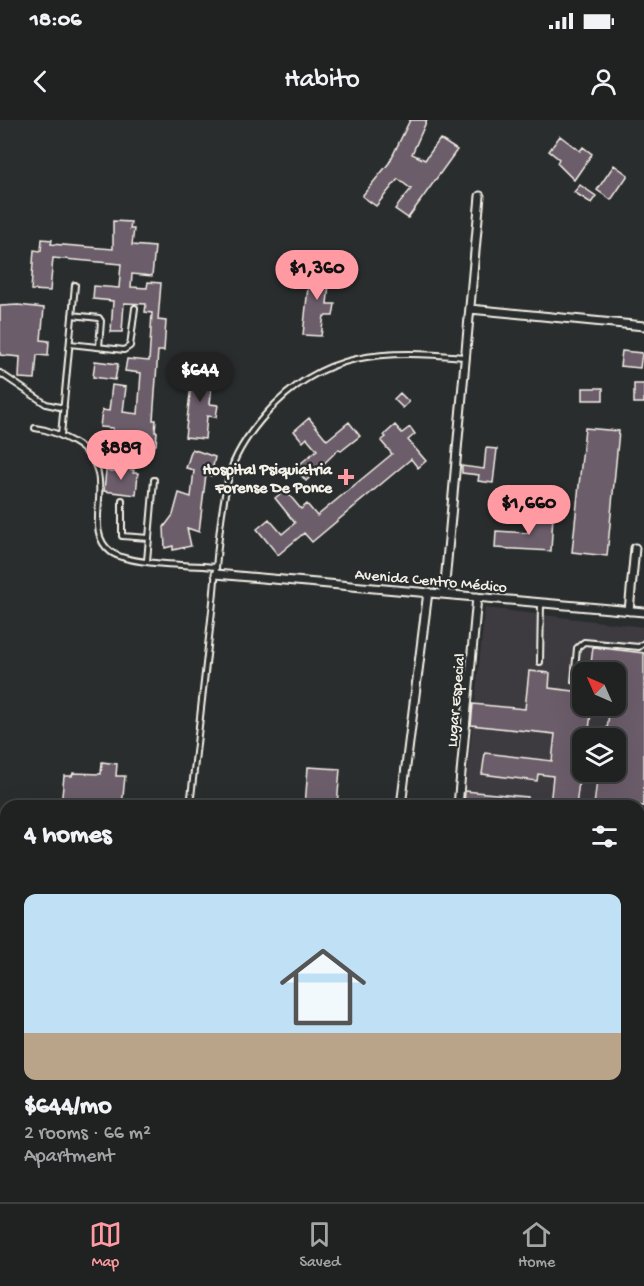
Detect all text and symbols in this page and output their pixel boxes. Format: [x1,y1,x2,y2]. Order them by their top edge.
text: 18:06 [30,8,82,34]
icon: back [24,65,57,98]
text: Habito [284,65,360,97]
icon: person [587,65,620,98]
pin: $1,360 [268,250,366,301]
text: $1,360 [289,258,345,281]
pin: $644 [164,352,236,403]
text: $644 [181,360,219,383]
pin: $889 [85,430,157,481]
text: $889 [101,438,141,461]
place label: Hospital Psiquiatria Forense De Ponce [202,462,333,499]
marker: Hospital Psiquiatria Forense De Ponce [337,468,355,486]
pin: $1,660 [480,485,578,536]
text: $1,660 [502,493,556,516]
street label: Avenida Centro Médico [354,566,508,599]
street label: Lugar Especial [444,653,471,748]
north arrow [572,662,626,716]
map controls [572,662,626,782]
button: layers [572,728,626,782]
icon: filters [588,820,621,853]
text: 4 homes [24,821,111,852]
icon: home [269,933,377,1041]
text: $644/mo [24,1092,112,1123]
text: 2 rooms · 66 m² [24,1123,151,1146]
text: Apartment [24,1146,114,1169]
tab: Map [89,1218,122,1273]
tab: Saved [299,1218,340,1273]
tab: Home [518,1218,555,1273]

